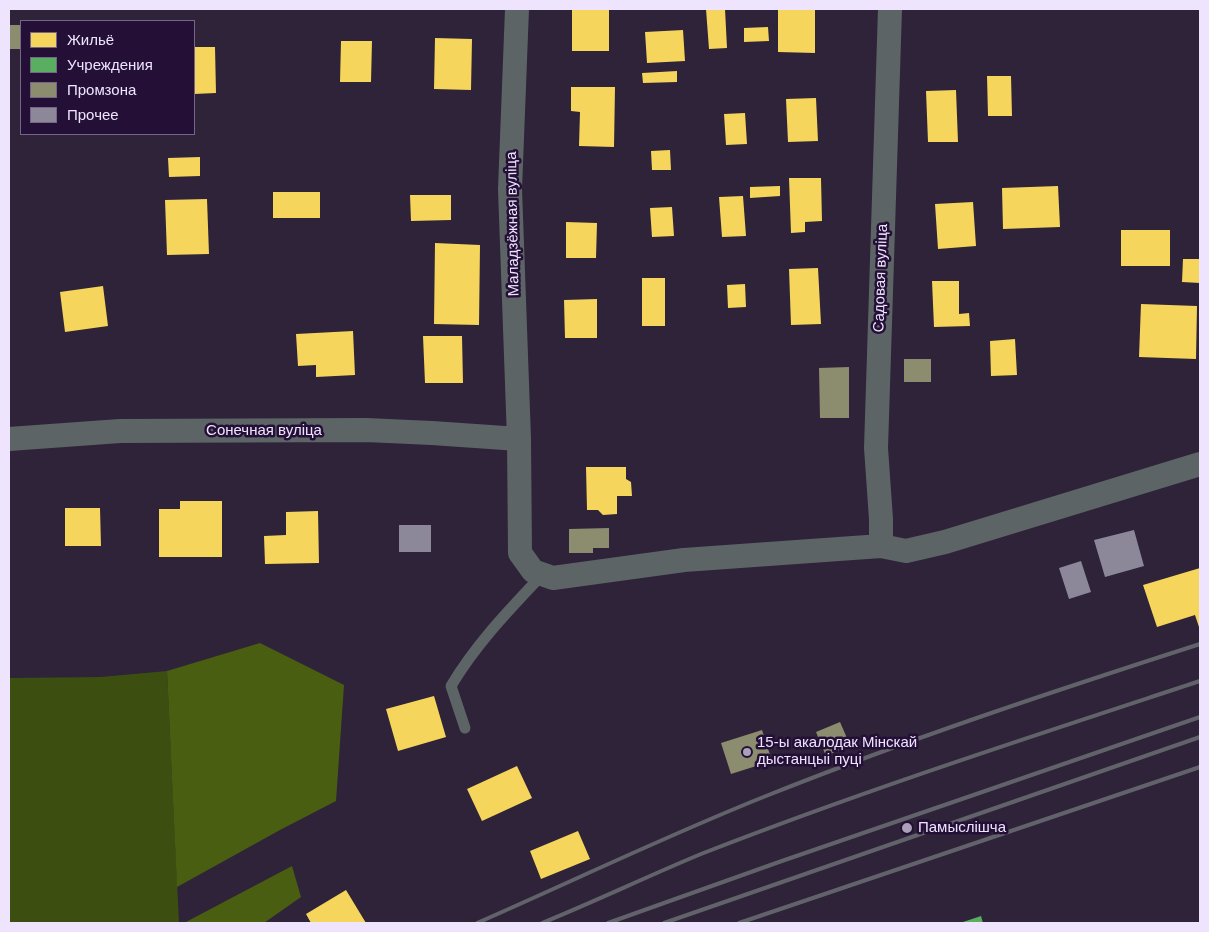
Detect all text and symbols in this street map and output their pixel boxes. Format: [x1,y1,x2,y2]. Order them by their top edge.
legend [20,20,195,135]
text: Жильё [67,31,114,48]
text: Учреждения [67,56,153,73]
text: Промзона [67,81,136,98]
text: Прочее [67,106,119,123]
street label: Маладзёжная вуліца [503,151,523,297]
street label: Садовая вуліца [870,223,892,333]
street label: Сонечная вуліца [206,422,322,440]
place label: 15-ы акалодак Мінскай дыстанцыі пуці [757,734,917,769]
marker: 15-ы акалодак Мінскай дыстанцыі пуці [741,746,753,758]
place label: Памыслішча [918,819,1006,837]
marker: Памыслішча [900,821,914,835]

